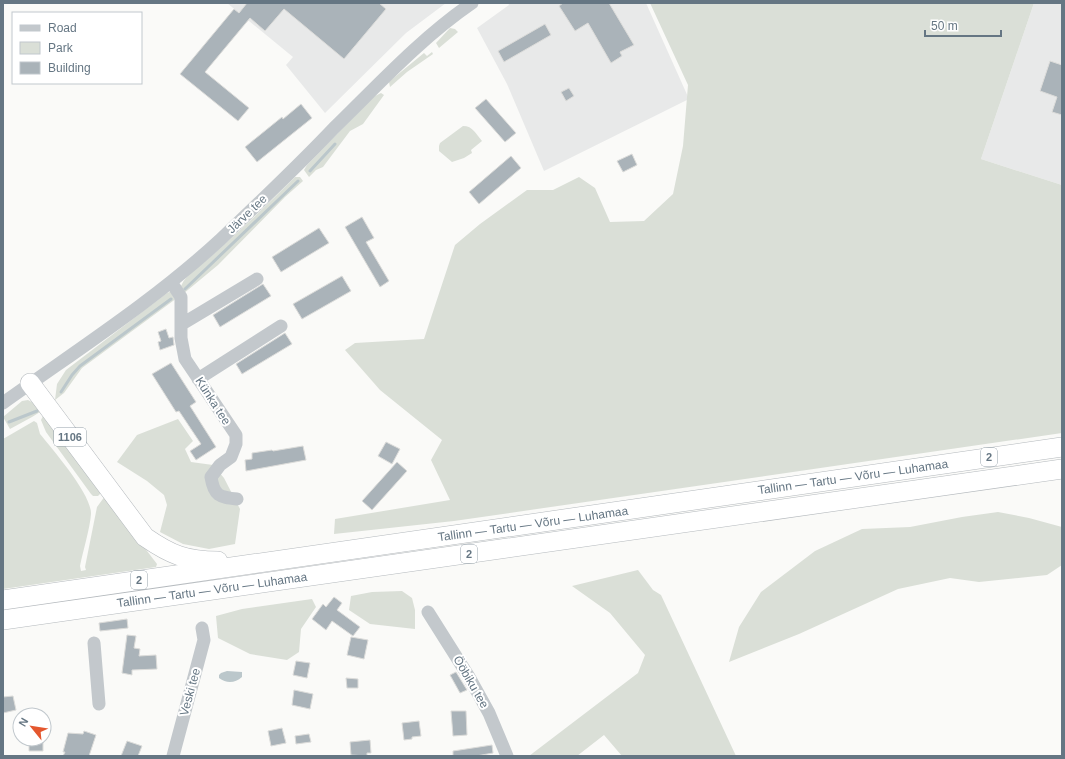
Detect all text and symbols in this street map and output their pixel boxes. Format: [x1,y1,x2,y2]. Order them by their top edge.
legend [12,12,142,84]
scale bar [925,12,1001,38]
text: 50 m [931,19,958,33]
text: Road [48,21,77,35]
text: Park [48,41,74,55]
text: Building [48,61,91,75]
street label: Järve tee [224,192,270,236]
street label: Künka tee [192,375,234,428]
road number: 1106 [54,428,86,446]
road number: 2 [981,448,997,466]
street label: Tallinn — Tartu — Võru — Luhamaa [757,457,949,497]
street label: Tallinn — Tartu — Võru — Luhamaa [437,504,629,544]
road number: 2 [461,545,477,563]
street label: Tallinn — Tartu — Võru — Luhamaa [116,570,308,610]
road number: 2 [131,571,147,589]
street label: Ööbiku tee [450,653,492,711]
street label: Veski tee [177,666,203,717]
north arrow [12,707,52,747]
text: N [16,716,31,728]

